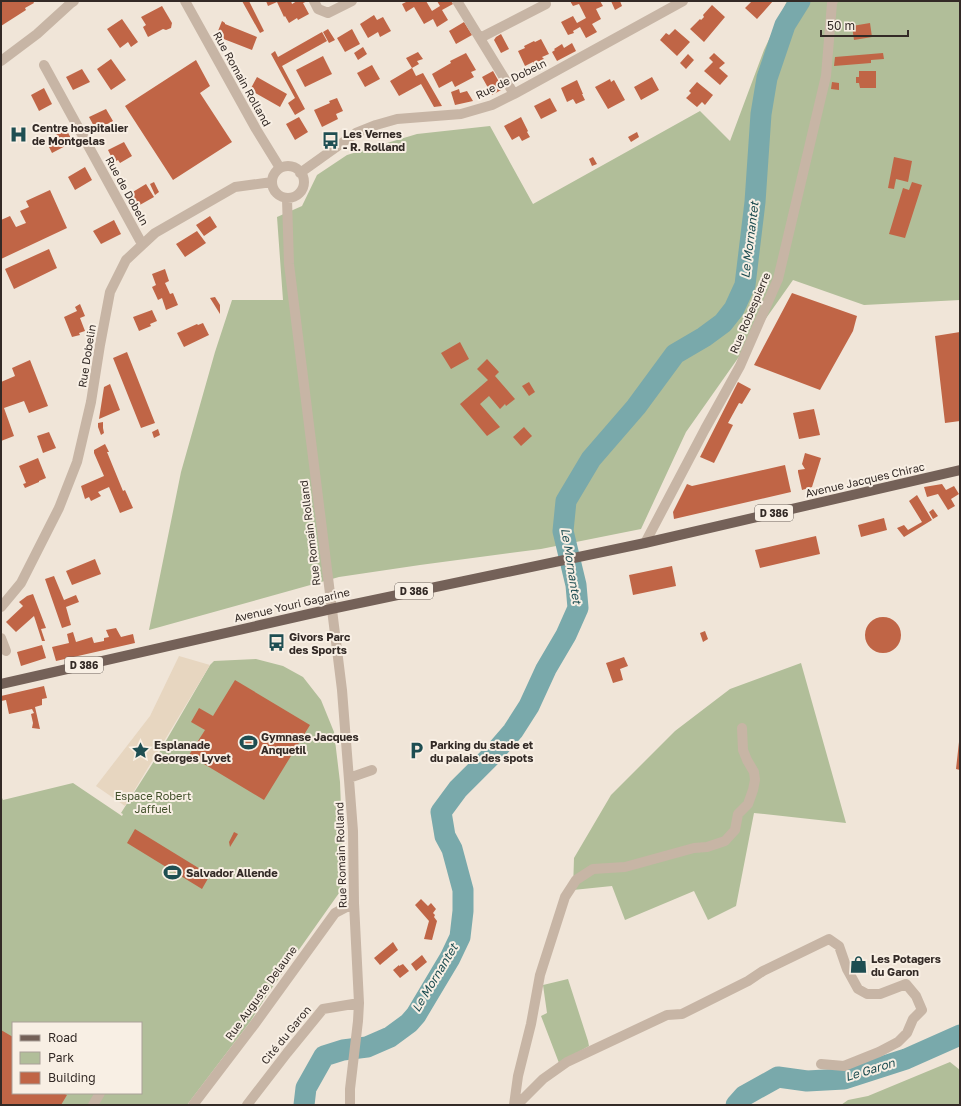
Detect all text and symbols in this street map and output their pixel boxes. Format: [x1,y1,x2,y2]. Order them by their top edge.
scale bar [821,12,908,38]
text: 50 m [827,18,855,33]
street label: Rue Romain Rolland [211,29,274,128]
street label: Rue de Dobeln [473,56,548,101]
place label: Centre hospitalier de Montgelas [32,121,129,147]
hospital icon: Centre hospitalier de Montgelas [9,124,29,144]
place label: Les Vernes - R. Rolland [343,127,405,153]
bus stop icon: Les Vernes - R. Rolland [320,130,340,150]
street label: Rue de Dobeln [103,154,152,227]
water label: Le Mornantet [737,200,762,279]
street label: Rue Robespierre [727,270,773,355]
street label: Rue Dobelin [75,323,98,388]
street label: Avenue Jacques Chirac [804,459,926,500]
street label: Rue Romain Rolland [297,480,322,587]
road number: D 386 [755,505,793,521]
water label: Le Mornantet [558,527,585,606]
road number: D 386 [395,583,433,599]
street label: Avenue Youri Gagarine [233,585,351,624]
place label: Givors Parc des Sports [289,630,351,656]
bus stop icon: Givors Parc des Sports [266,633,286,653]
road number: D 386 [65,657,103,673]
place label: Gymnase Jacques Anquetil [261,730,359,756]
sports icon: Gymnase Jacques Anquetil [238,733,258,753]
place label: Esplanade Georges Lyvet [154,738,232,764]
place label: Parking du stade et du palais des spots [430,738,534,764]
place icon: Esplanade Georges Lyvet [131,741,151,761]
parking icon: Parking du stade et du palais des spots [407,741,427,761]
park label: Espace Robert Jaffuel [115,789,191,815]
street label: Rue Romain Rolland [332,802,349,908]
sports icon: Salvador Allende [163,863,183,883]
place label: Salvador Allende [186,866,278,879]
water label: Le Mornantet [408,940,461,1015]
street label: Rue Auguste Delaune [222,943,299,1042]
place label: Les Potagers du Garon [871,952,941,978]
shop icon: Les Potagers du Garon [848,955,868,975]
street label: Cité du Garon [258,1003,313,1067]
legend [12,1022,142,1094]
text: Road [48,1030,77,1045]
text: Park [48,1050,74,1065]
water label: Le Garon [843,1055,897,1084]
text: Building [48,1070,96,1085]

